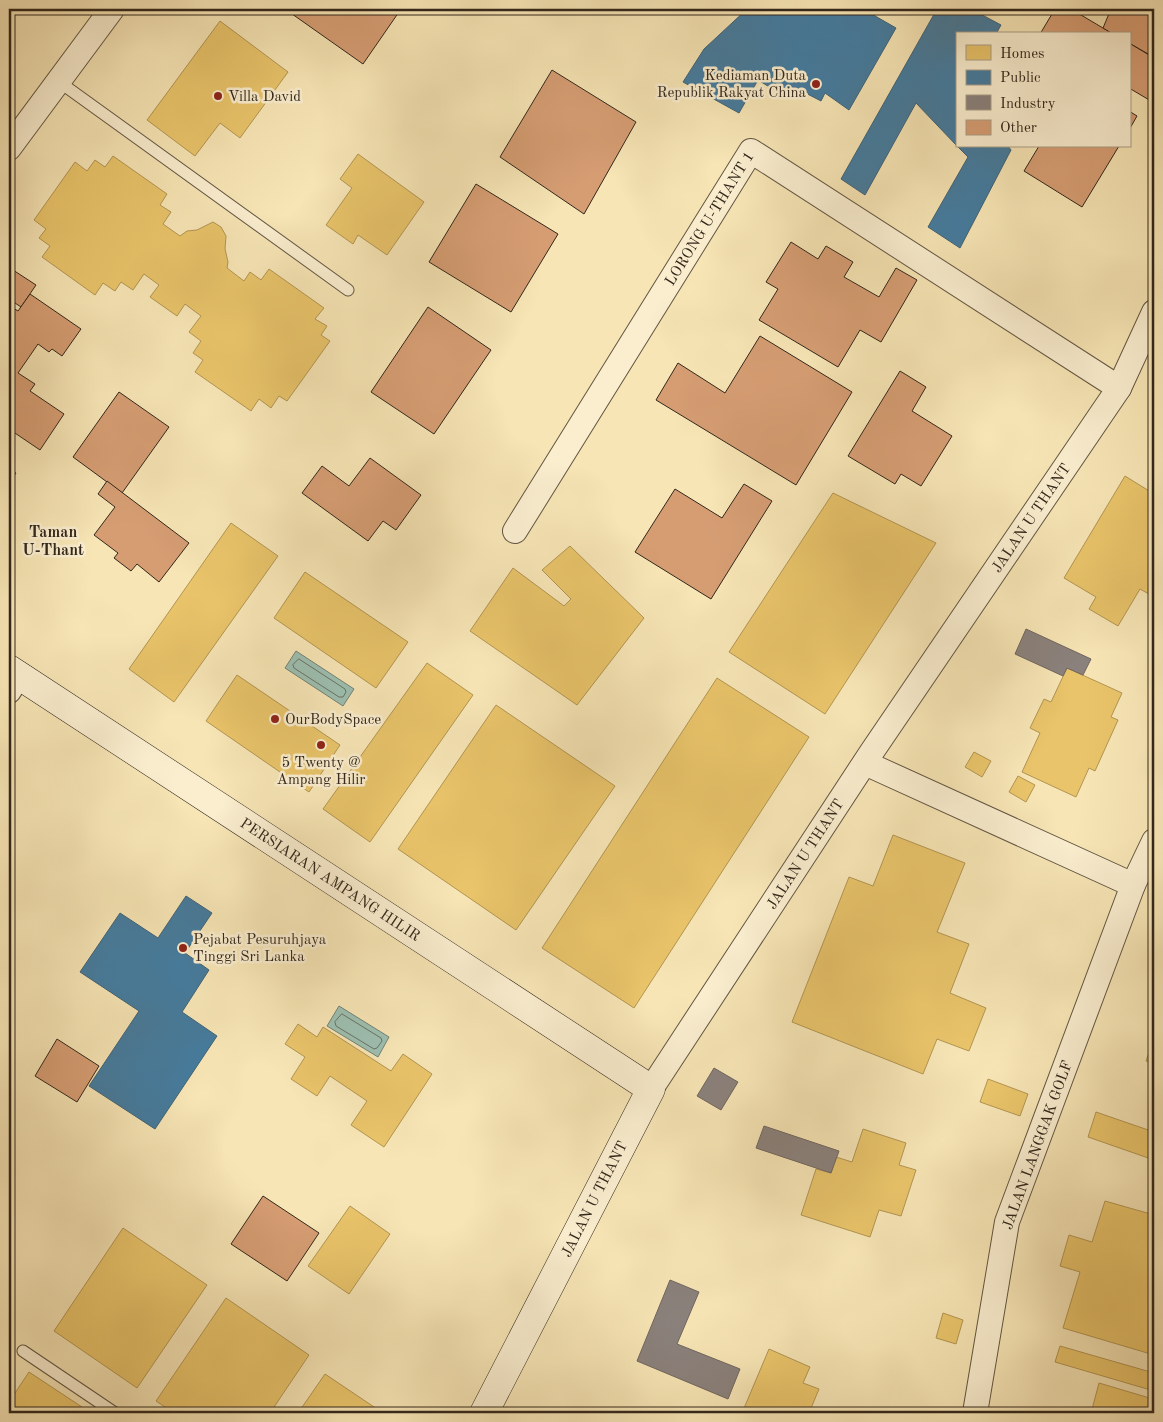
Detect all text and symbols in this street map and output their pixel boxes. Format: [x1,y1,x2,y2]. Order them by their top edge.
legend [956,32,1130,148]
text: Homes [1000,47,1045,62]
place label: Kediaman Duta Republik Rakyat China [657,69,807,101]
text: Public [1000,71,1041,86]
marker: Kediaman Duta Republik Rakyat China [810,78,822,90]
marker: Villa David [212,90,224,102]
place label: Villa David [228,90,301,105]
text: Industry [1000,97,1056,112]
text: Other [1000,121,1037,136]
street label: LORONG U-THANT 1 [663,149,758,289]
street label: JALAN U THANT [990,461,1074,576]
district label: Taman U-Thant [22,525,84,559]
marker: OurBodySpace [269,713,281,725]
place label: OurBodySpace [285,713,381,728]
marker: 5 Twenty @ Ampang Hilir [315,739,327,751]
place label: 5 Twenty @ Ampang Hilir [276,756,366,788]
street label: JALAN U THANT [765,797,848,912]
street label: PERSIARAN AMPANG HILIR [237,816,422,945]
place label: Pejabat Pesuruhjaya Tinggi Sri Lanka [193,933,327,965]
marker: Pejabat Pesuruhjaya Tinggi Sri Lanka [177,942,189,954]
street label: JALAN LANGGAK GOLF [1001,1059,1076,1232]
street label: JALAN U THANT [560,1139,631,1260]

